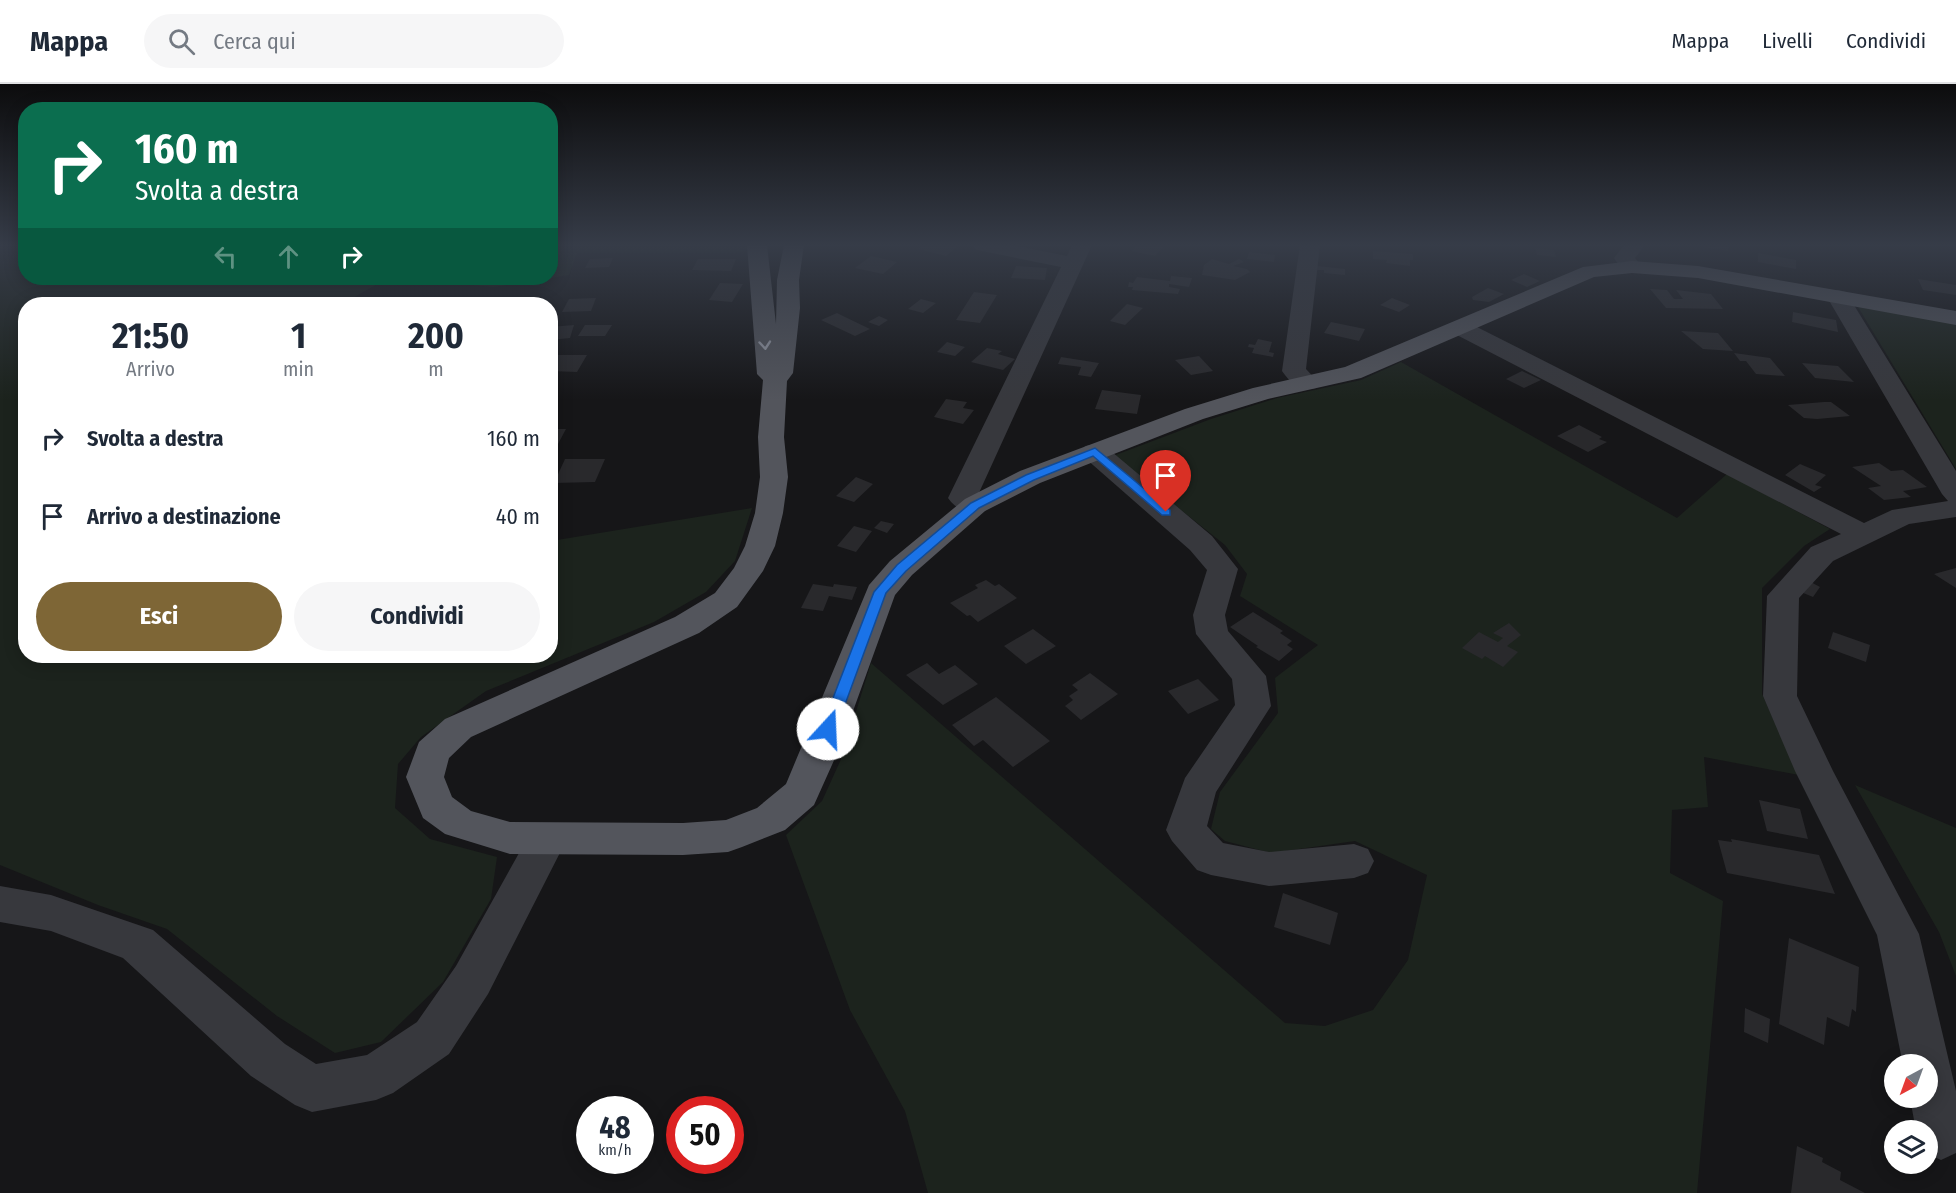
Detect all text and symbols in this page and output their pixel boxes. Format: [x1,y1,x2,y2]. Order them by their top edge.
search box [144,14,564,68]
text: Mappa [30,25,108,58]
icon: search [165,25,198,58]
text: Cerca qui [213,28,296,55]
text: Mappa [1672,28,1729,54]
text: Livelli [1762,28,1813,54]
text: Condividi [1846,28,1926,54]
text: 160 m [135,124,238,174]
icon: right [36,126,114,204]
text: Svolta a destra [135,175,299,207]
icon: left [209,240,242,273]
icon: ahead [272,240,305,273]
icon: right [335,240,368,273]
text: 21:50 [112,314,189,358]
text: 1 [291,314,306,358]
text: 200 [408,314,464,358]
one-way arrow [758,340,771,350]
text: Arrivo [126,357,175,381]
text: min [283,357,314,381]
text: m [428,357,444,381]
icon: right [36,422,69,455]
text: Svolta a destra [87,425,224,452]
text: 160 m [487,425,540,452]
pin [1140,450,1191,512]
icon: arrive [1149,459,1182,492]
icon: arrive [36,500,69,533]
text: Arrivo a destinazione [87,503,281,530]
text: 40 m [496,503,540,530]
button: Esci [36,582,282,651]
button: Condividi [294,582,540,651]
position arrow [796,697,860,761]
north arrow [1884,1054,1938,1108]
map controls [1884,1054,1938,1174]
speed limit sign: 50 [666,1096,744,1174]
text: 48 [599,1110,631,1146]
button: layers [1884,1120,1938,1174]
text: km/h [598,1141,632,1159]

